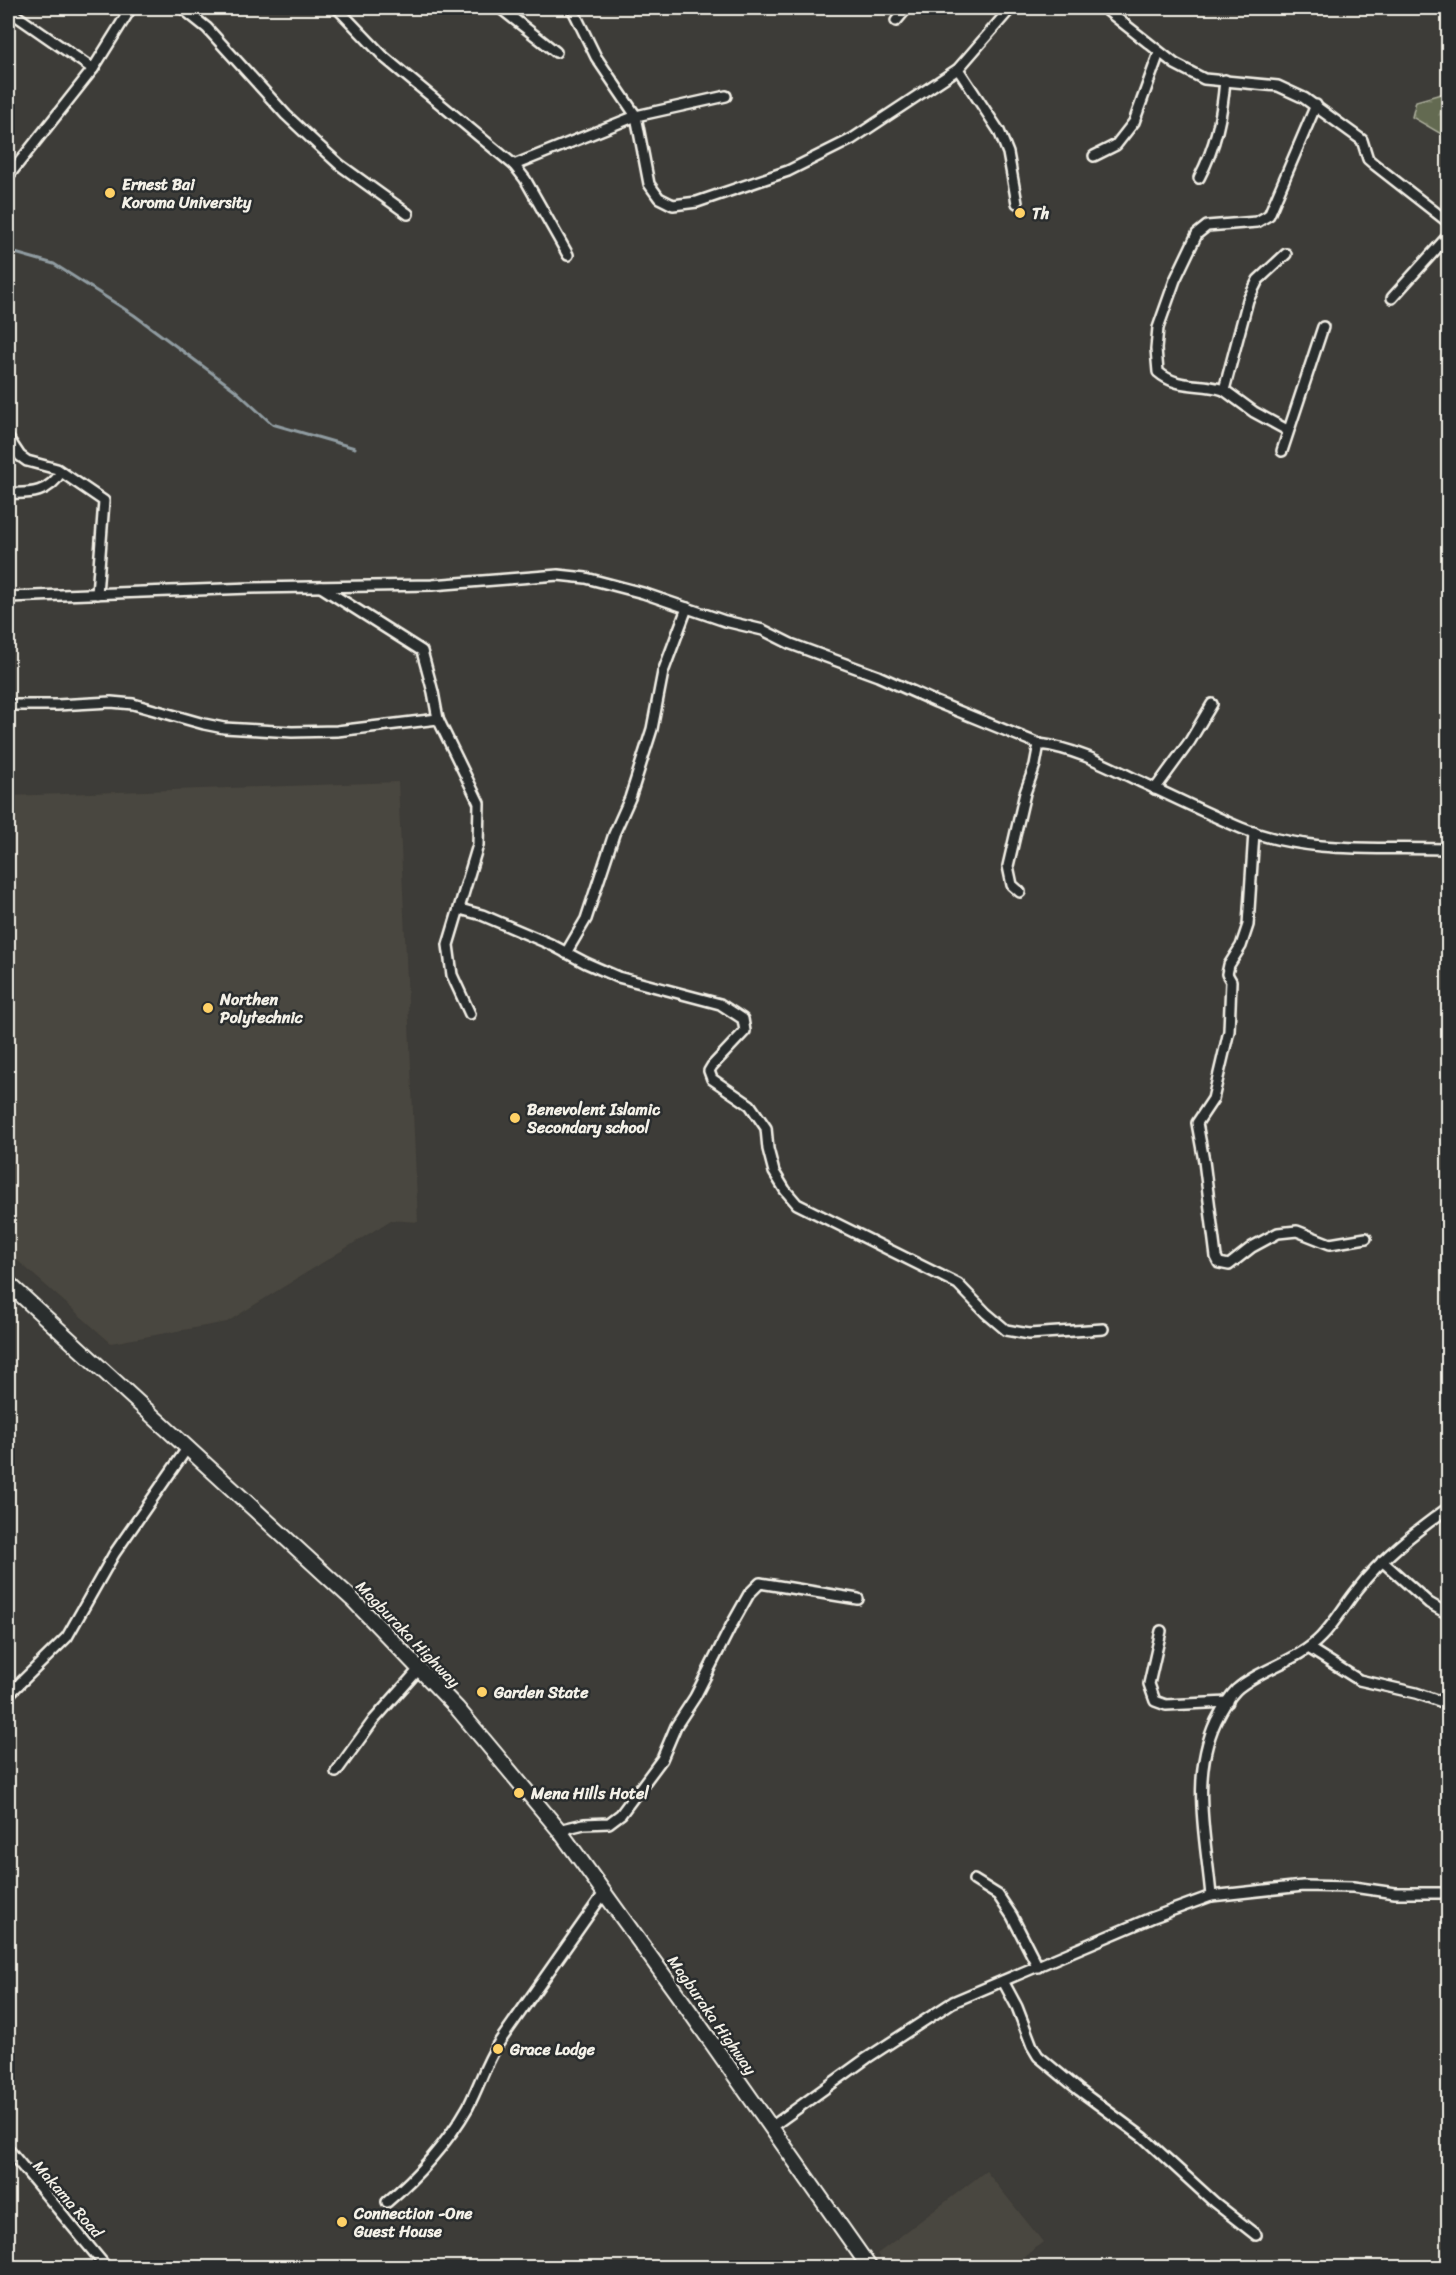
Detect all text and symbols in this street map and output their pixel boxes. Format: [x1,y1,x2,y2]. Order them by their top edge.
place label: Ernest Bai Koroma University [121,170,252,217]
marker: Ernest Bai Koroma University [103,186,117,200]
place label: Th [1032,199,1050,228]
marker: Th [1013,206,1027,220]
place label: Northen Polytechnic [219,985,304,1032]
marker: Northen Polytechnic [201,1001,215,1015]
place label: Benevolent Islamic Secondary school [526,1095,661,1142]
marker: Benevolent Islamic Secondary school [508,1111,522,1125]
street label: Magburaka Highway [349,1573,468,1695]
place label: Garden State [493,1678,589,1707]
marker: Garden State [475,1685,489,1699]
place label: Mena Hills Hotel [530,1779,650,1808]
marker: Mena Hills Hotel [512,1786,526,1800]
street label: Magburaka Highway [660,1949,765,2082]
place label: Grace Lodge [509,2035,596,2064]
marker: Grace Lodge [491,2042,505,2056]
street label: Makama Road [25,2153,112,2246]
place label: Connection -One Guest House [353,2199,473,2246]
marker: Connection -One Guest House [335,2215,349,2229]

